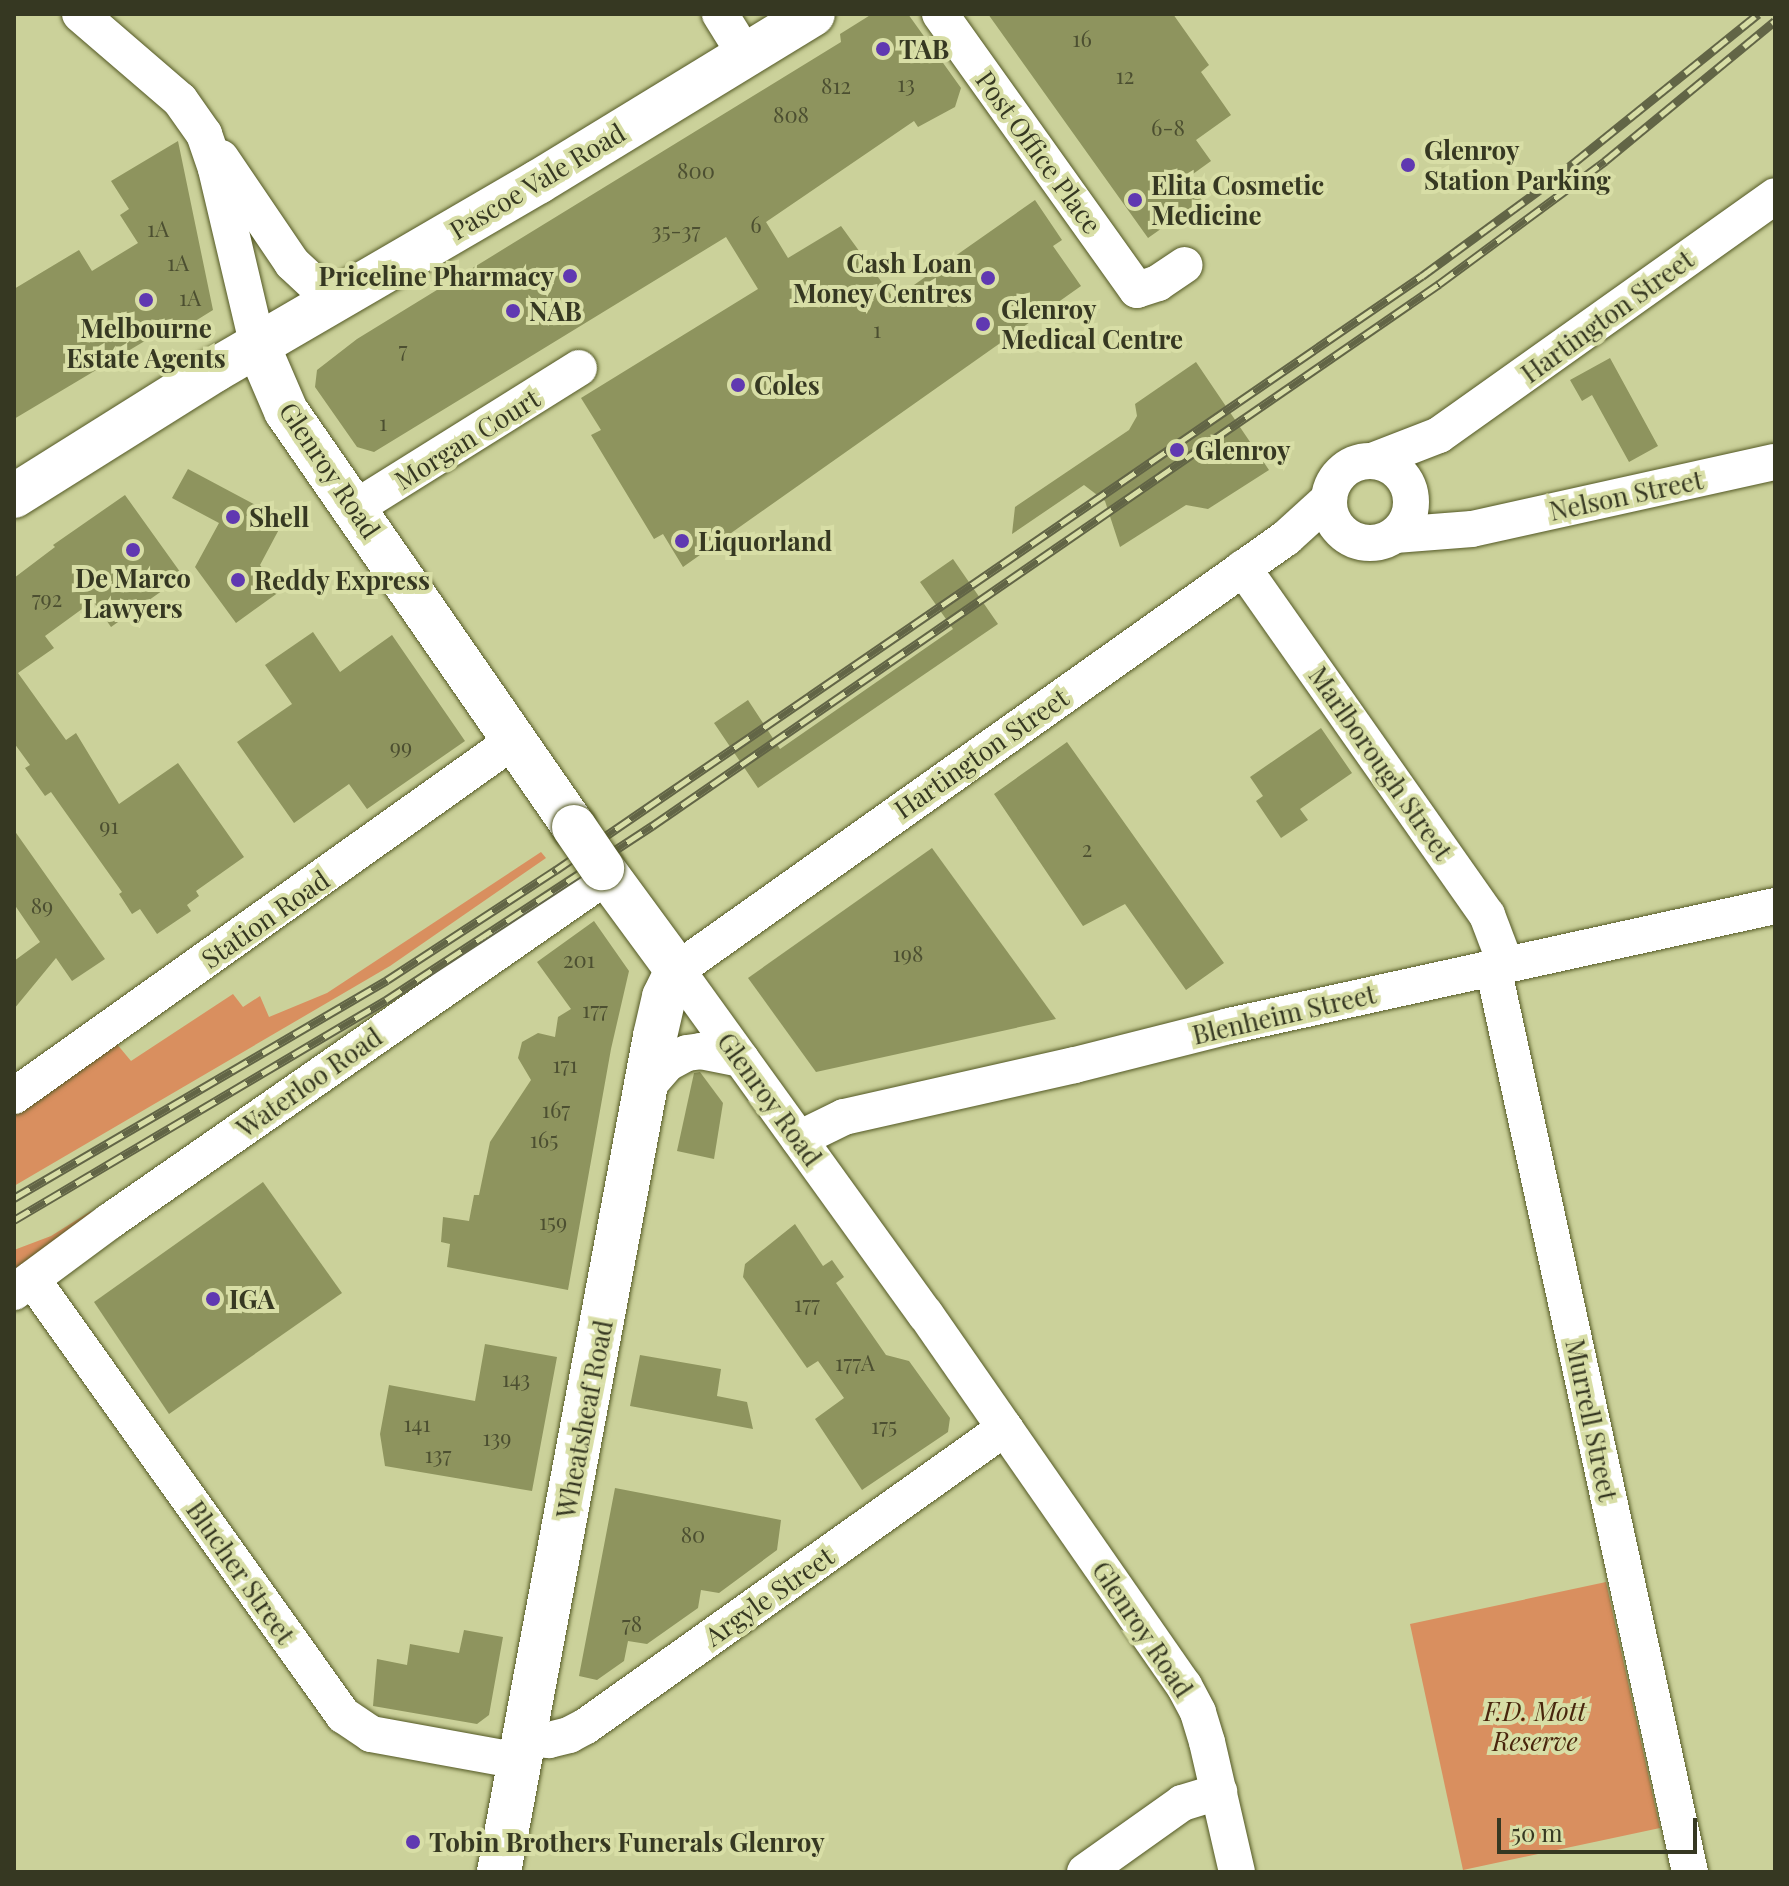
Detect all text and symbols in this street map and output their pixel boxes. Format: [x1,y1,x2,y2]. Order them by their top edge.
house number: 16 [1072,26,1092,52]
place label: TAB [899,33,949,65]
marker: TAB [874,40,892,58]
house number: 12 [1116,63,1134,89]
street label: Post Office Place [970,65,1108,239]
house number: 13 [897,71,915,97]
house number: 812 [821,73,851,99]
house number: 808 [773,102,809,128]
house number: 6-8 [1151,115,1185,141]
street label: Pascoe Vale Road [443,116,631,246]
place label: Glenroy Station Parking [1424,134,1611,196]
marker: Glenroy Station Parking [1399,156,1417,174]
house number: 800 [677,158,715,184]
place label: Elita Cosmetic Medicine [1151,169,1324,230]
marker: Elita Cosmetic Medicine [1126,191,1144,209]
house number: 6 [750,212,762,238]
house number: 1A [147,216,169,242]
house number: 35-37 [652,218,700,244]
street label: Hartington Street [1515,243,1699,389]
place label: Cash Loan Money Centres [792,247,972,308]
house number: 1A [167,250,189,276]
place label: Priceline Pharmacy [319,260,554,292]
marker: Priceline Pharmacy [561,267,579,285]
marker: Cash Loan Money Centres [979,269,997,287]
house number: 1A [179,285,201,311]
marker: Melbourne Estate Agents [137,291,155,309]
place label: Glenroy Medical Centre [1001,293,1183,354]
place label: NAB [529,295,582,327]
marker: NAB [504,302,522,320]
place label: Melbourne Estate Agents [66,312,226,374]
marker: Glenroy Medical Centre [972,313,994,335]
house number: 1 [873,317,881,343]
house number: 7 [399,337,407,363]
place label: Coles [754,369,820,401]
marker: Coles [729,376,747,394]
street label: Morgan Court [389,382,545,496]
street label: Glenroy Road [273,396,387,544]
house number: 1 [379,410,387,436]
place label: Glenroy [1195,434,1290,466]
marker: Glenroy [1166,439,1188,461]
street label: Nelson Street [1546,464,1706,526]
place label: Shell [249,501,309,533]
marker: Shell [224,508,242,526]
place label: Liquorland [698,525,832,557]
marker: Liquorland [673,532,691,550]
marker: De Marco Lawyers [124,541,142,559]
place label: De Marco Lawyers [75,562,191,624]
place label: Reddy Express [254,564,431,596]
marker: Reddy Express [229,571,247,589]
house number: 792 [32,586,62,612]
street label: Marlborough Street [1303,660,1459,866]
street label: Hartington Street [888,681,1074,825]
house number: 99 [390,734,412,760]
house number: 91 [99,813,119,839]
house number: 2 [1082,836,1092,862]
street label: Station Road [195,864,335,974]
house number: 89 [31,893,53,919]
house number: 198 [893,941,923,967]
house number: 201 [563,947,595,973]
street label: Blenheim Street [1189,978,1379,1050]
house number: 177 [582,997,608,1023]
street label: Waterloo Road [230,1021,388,1143]
street label: Glenroy Road [711,1026,829,1172]
house number: 171 [552,1052,578,1078]
house number: 167 [542,1097,570,1123]
house number: 165 [530,1127,558,1153]
house number: 159 [539,1209,567,1235]
place label: IGA [229,1283,275,1315]
marker: IGA [204,1290,222,1308]
house number: 177 [794,1291,820,1317]
street label: Wheatsheaf Road [549,1317,619,1521]
street label: Murrell Street [1560,1336,1624,1504]
house number: 177A [835,1350,875,1376]
house number: 143 [502,1366,530,1392]
house number: 141 [403,1411,431,1437]
house number: 175 [871,1413,897,1439]
house number: 139 [483,1425,511,1451]
house number: 137 [425,1442,451,1468]
street label: Blucher Street [180,1494,302,1650]
house number: 80 [681,1522,705,1548]
street label: Argyle Street [698,1540,840,1652]
street label: Glenroy Road [1086,1555,1200,1703]
house number: 78 [622,1611,642,1637]
park label: F.D. Mott Reserve [1484,1695,1586,1756]
scale bar [1501,1802,1701,1852]
text: 50 m [1511,1816,1563,1848]
place label: Tobin Brothers Funerals Glenroy [429,1826,825,1858]
marker: Tobin Brothers Funerals Glenroy [404,1833,422,1851]

